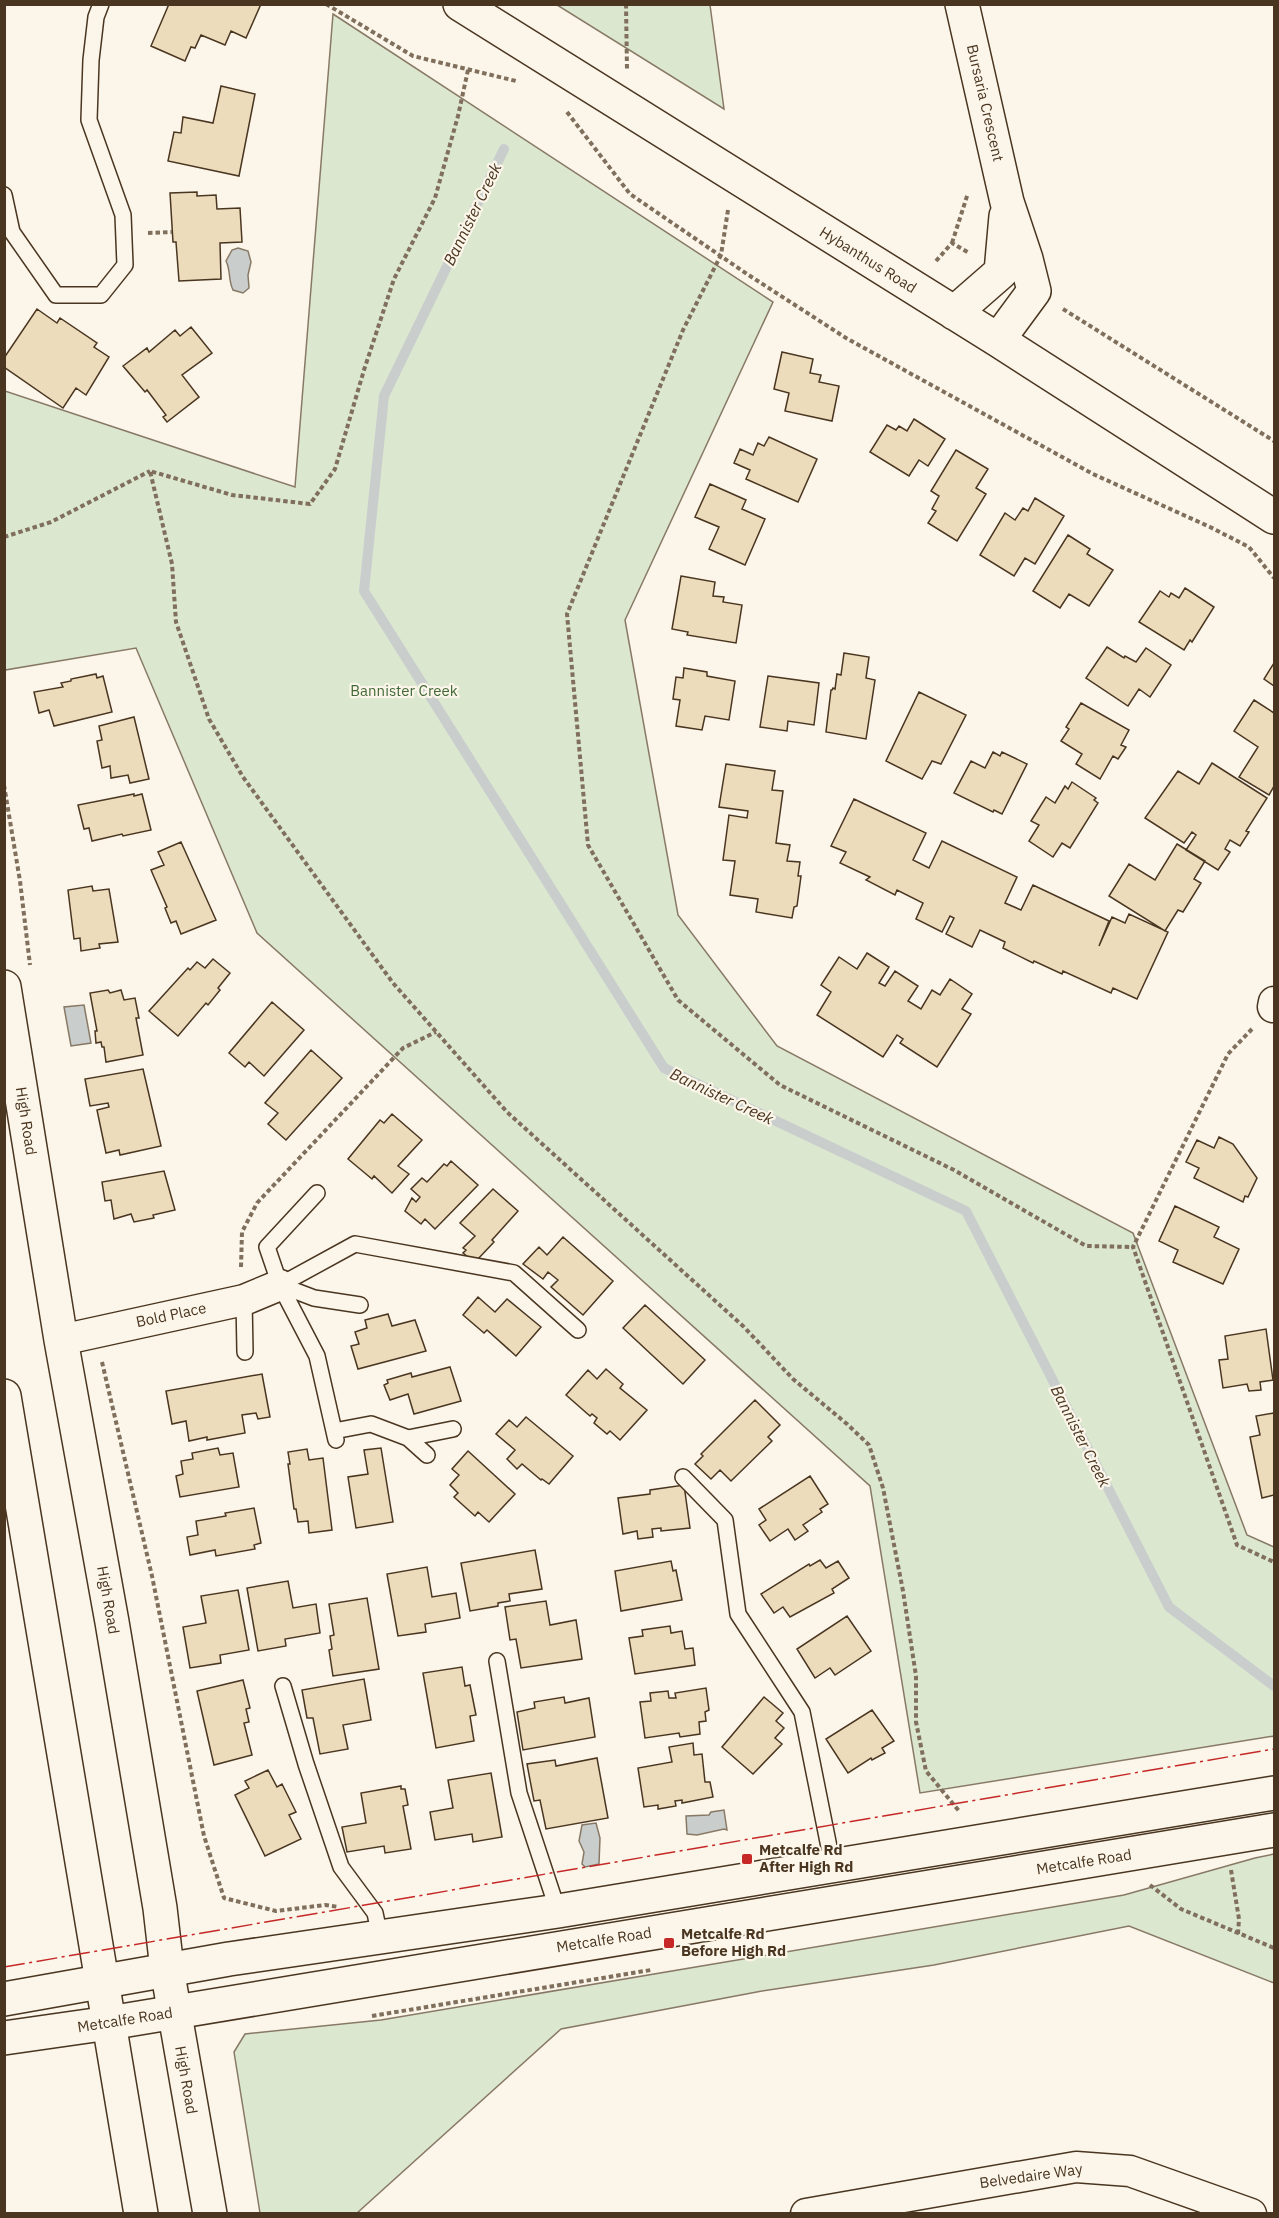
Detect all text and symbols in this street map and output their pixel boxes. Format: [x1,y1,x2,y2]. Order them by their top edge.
street label: Bursaria Crescent [963,42,1008,163]
water label: Bannister Creek [439,159,506,269]
street label: Hybanthus Road [816,222,920,297]
park label: Bannister Creek [350,681,458,700]
water label: Bannister Creek [667,1063,777,1129]
street label: High Road [12,1085,41,1156]
street label: Bold Place [134,1298,208,1331]
water label: Bannister Creek [1047,1382,1116,1491]
street label: High Road [93,1564,124,1635]
place label: Metcalfe Rd After High Rd [759,1840,853,1876]
street label: Metcalfe Road [1035,1845,1133,1878]
marker: Metcalfe Rd After High Rd [740,1852,754,1866]
street label: Metcalfe Road [555,1923,653,1956]
place label: Metcalfe Rd Before High Rd [681,1924,786,1960]
marker: Metcalfe Rd Before High Rd [662,1936,676,1950]
street label: Metcalfe Road [76,2003,174,2036]
street label: High Road [171,2044,202,2115]
street label: Belvedaire Way [978,2159,1084,2192]

